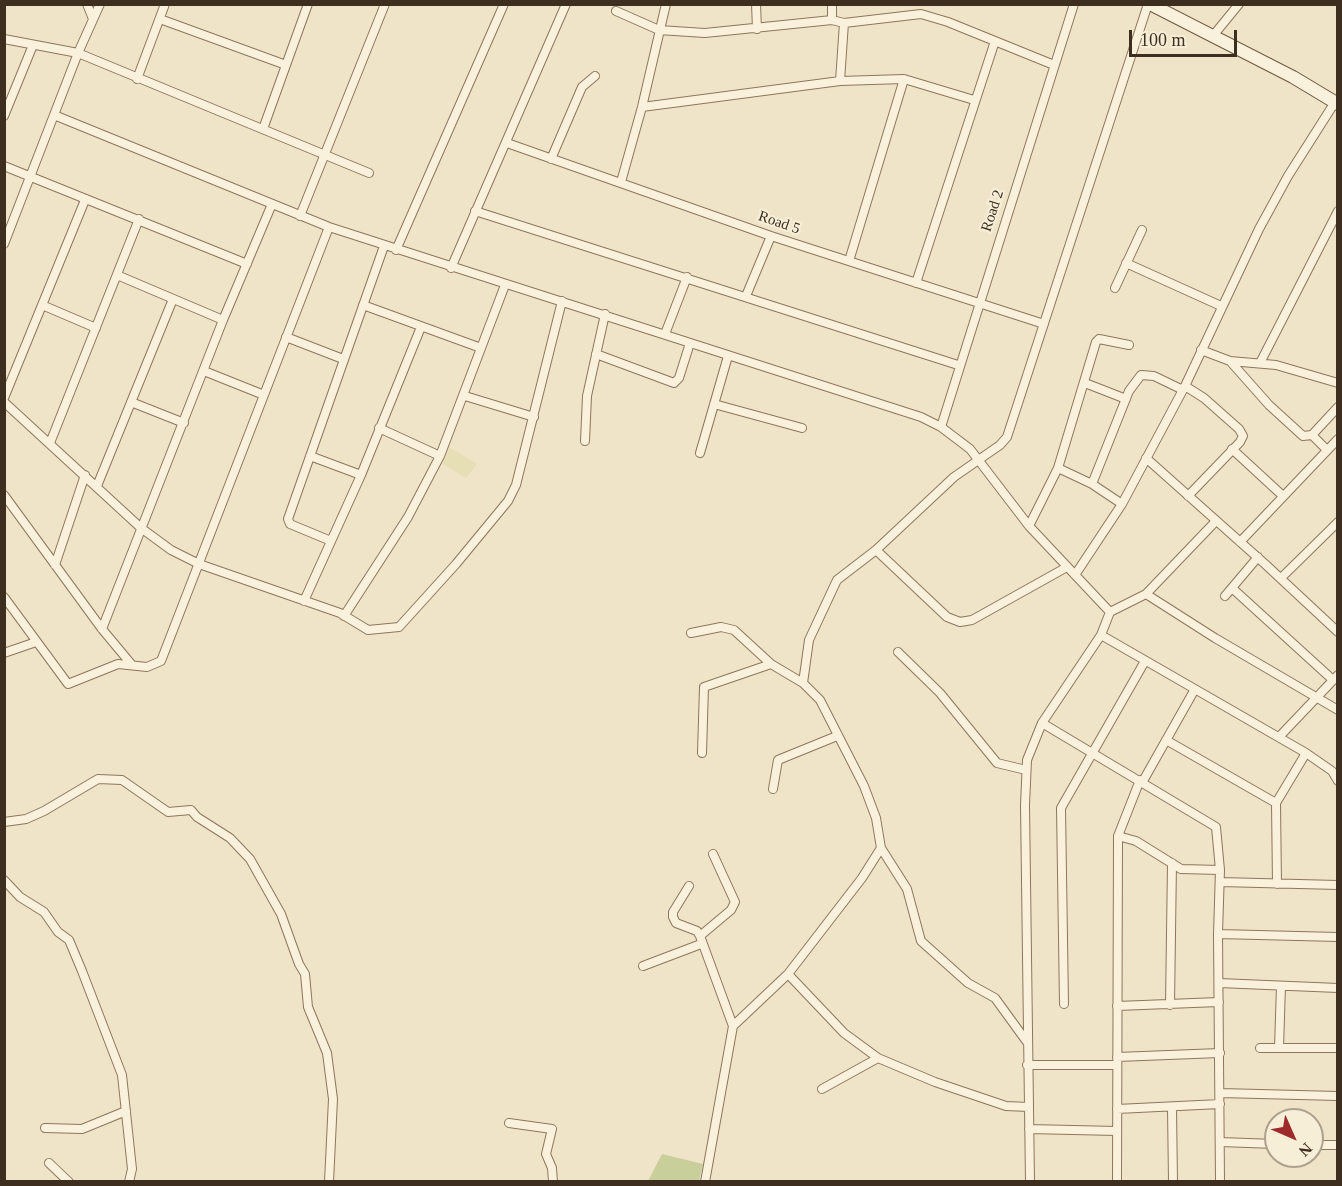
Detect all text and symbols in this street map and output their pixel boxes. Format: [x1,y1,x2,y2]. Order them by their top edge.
scale bar [1132,18,1240,56]
text: 100 m [1140,30,1186,50]
street label: Road 2 [978,188,1008,234]
street label: Road 5 [756,208,802,238]
north arrow [1264,1108,1324,1168]
text: N [1296,1140,1316,1160]

